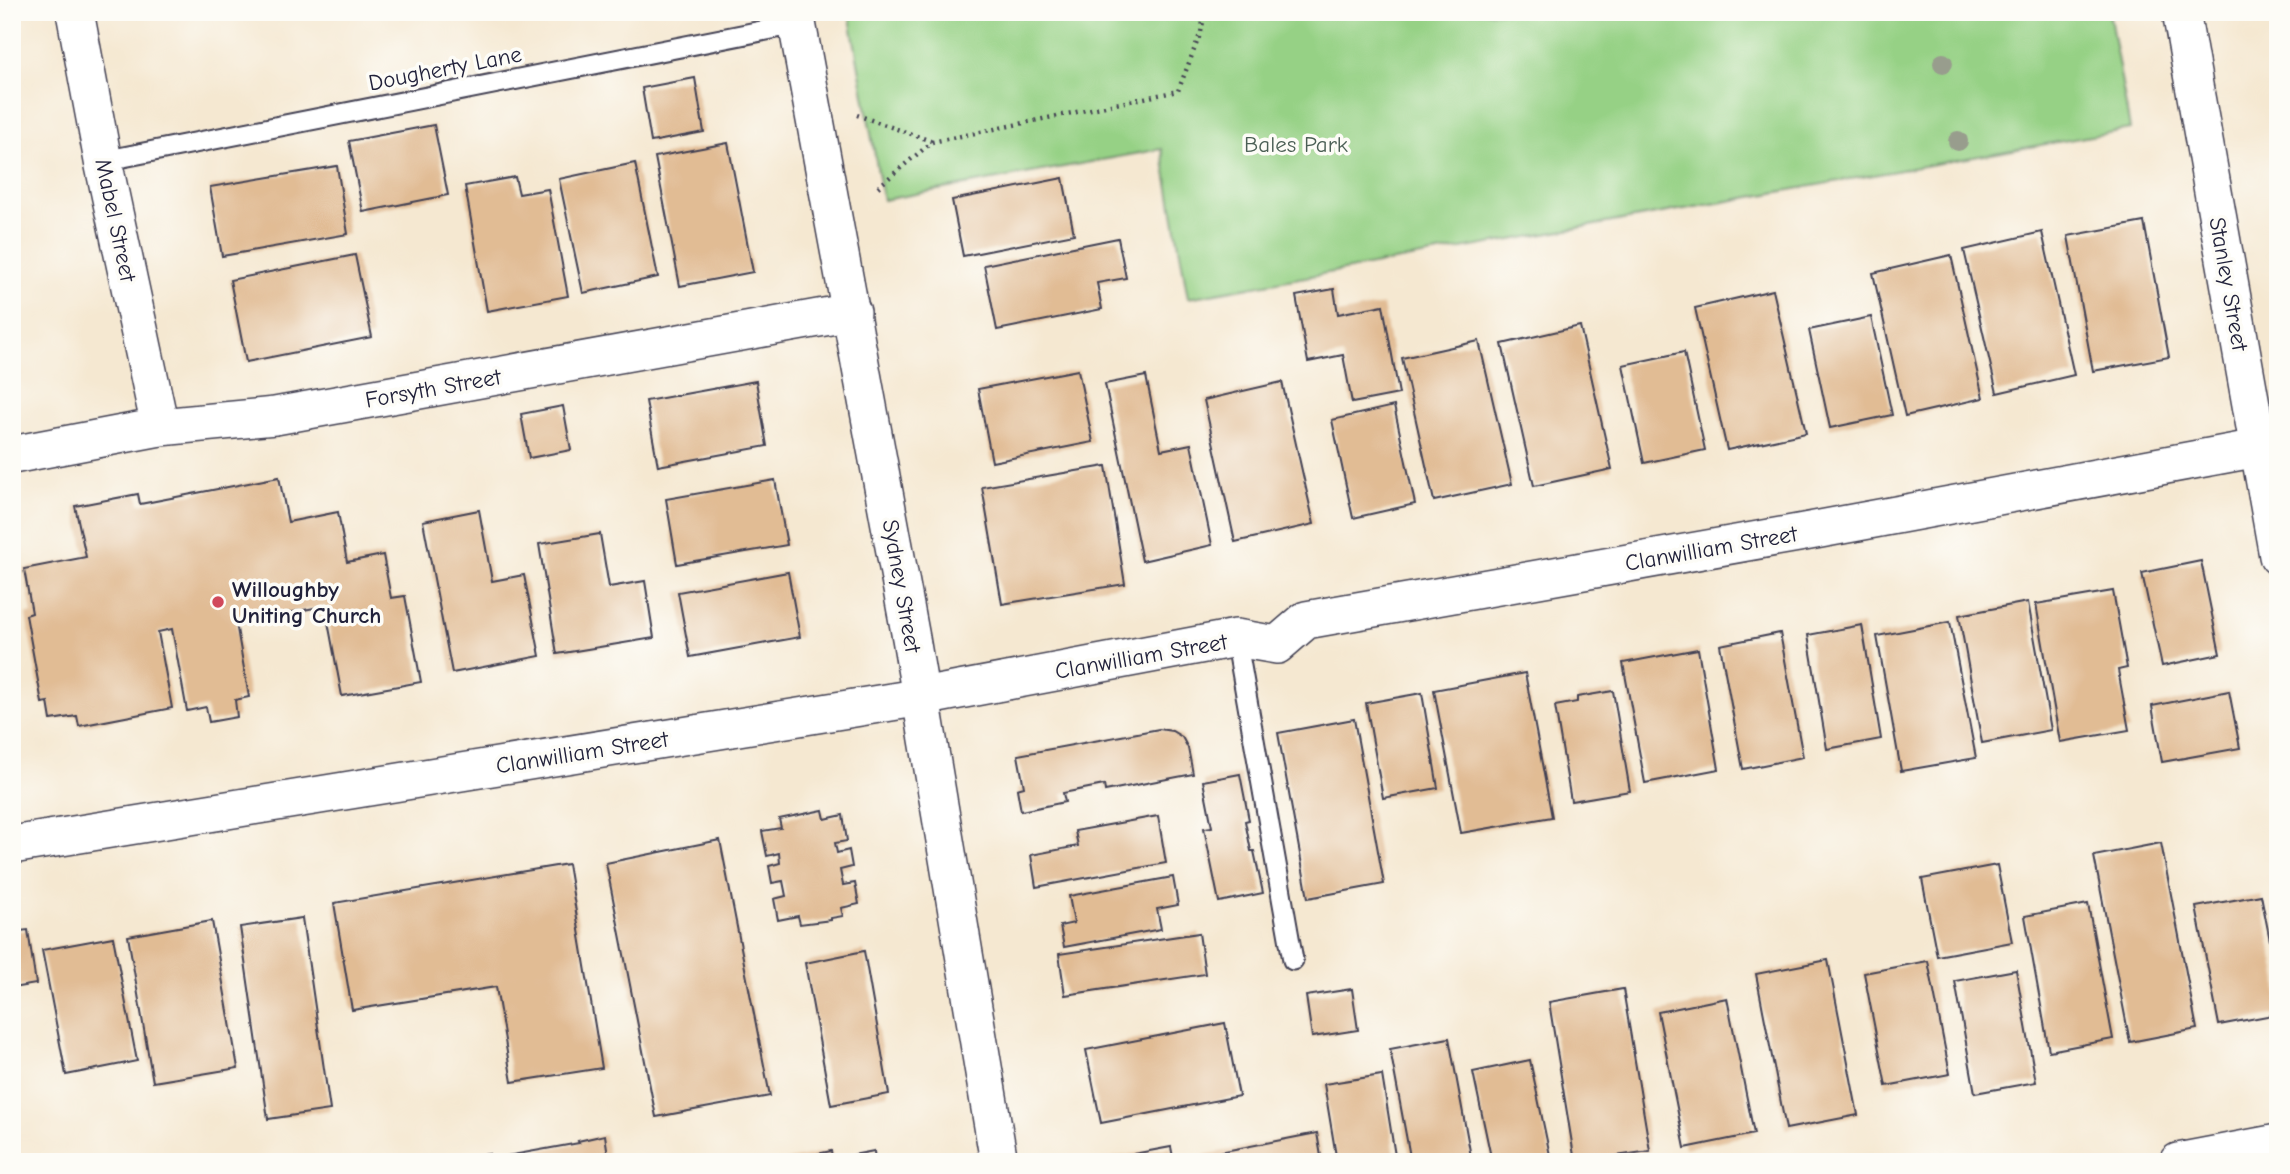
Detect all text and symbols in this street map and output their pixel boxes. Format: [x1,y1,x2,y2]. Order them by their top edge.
street label: Dougherty Lane [366,40,524,97]
park label: Bales Park [1244,131,1348,158]
street label: Mabel Street [89,156,142,286]
street label: Stanley Street [2203,215,2254,354]
street label: Forsyth Street [363,363,504,414]
street label: Sydney Street [877,517,927,656]
street label: Clanwilliam Street [1623,520,1801,577]
place label: Willoughby Uniting Church [232,576,381,629]
marker: Willoughby Uniting Church [210,594,226,610]
street label: Clanwilliam Street [1053,628,1231,685]
street label: Clanwilliam Street [494,725,672,779]

